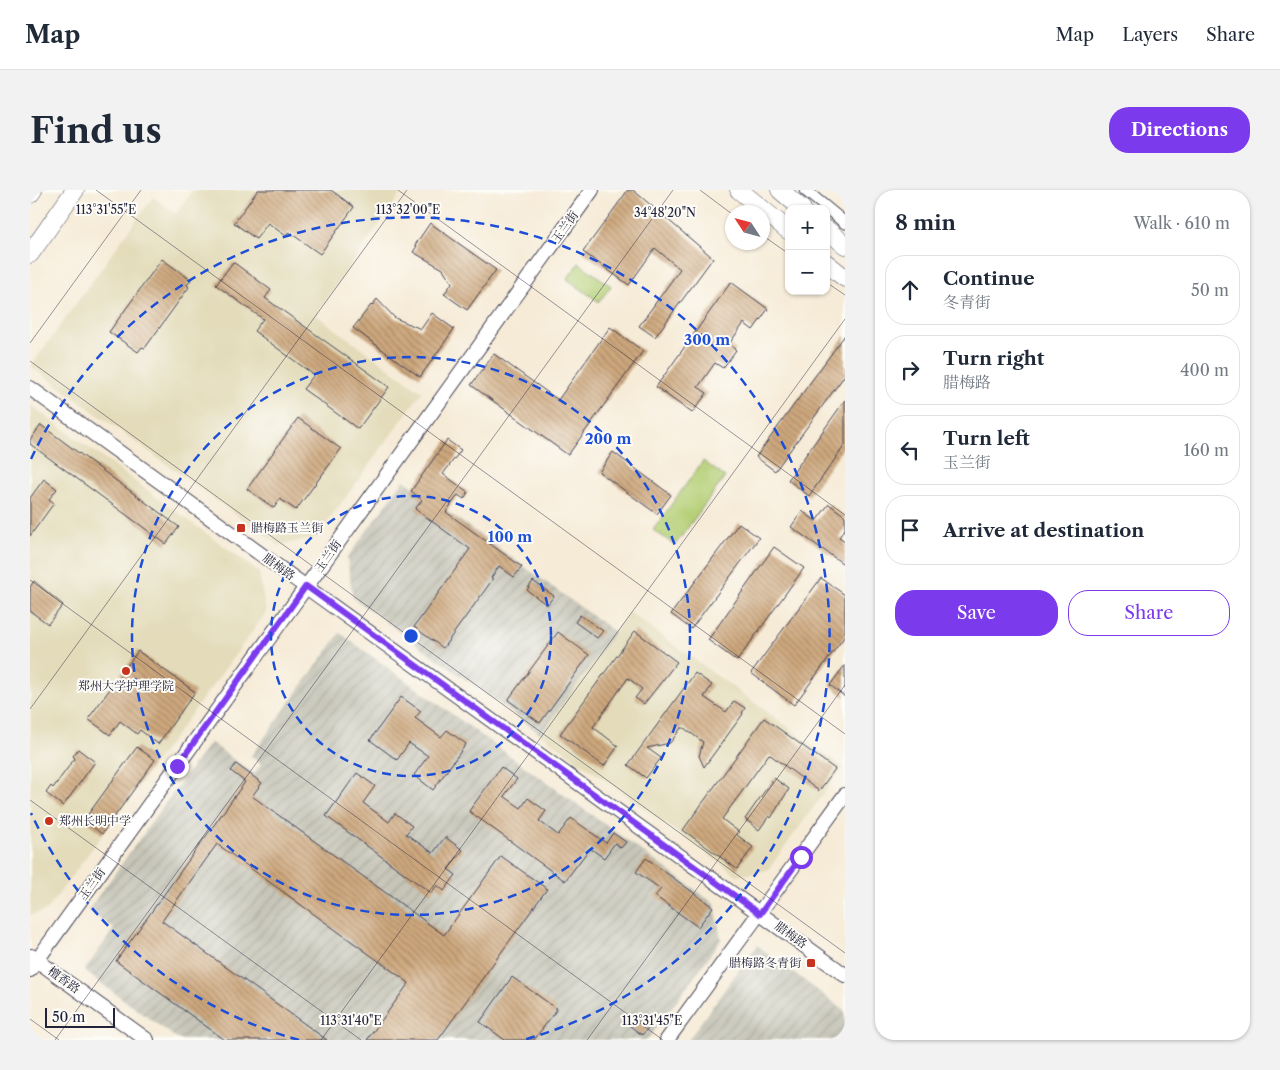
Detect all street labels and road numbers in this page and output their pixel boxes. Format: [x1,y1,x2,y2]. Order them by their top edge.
street label: 玉兰街 [548,207,582,246]
street label: 玉兰街 [311,536,345,575]
street label: 腊梅路 [260,550,298,583]
street label: 玉兰街 [75,864,109,903]
street label: 腊梅路 [772,918,810,951]
street label: 檀香路 [45,963,83,996]

